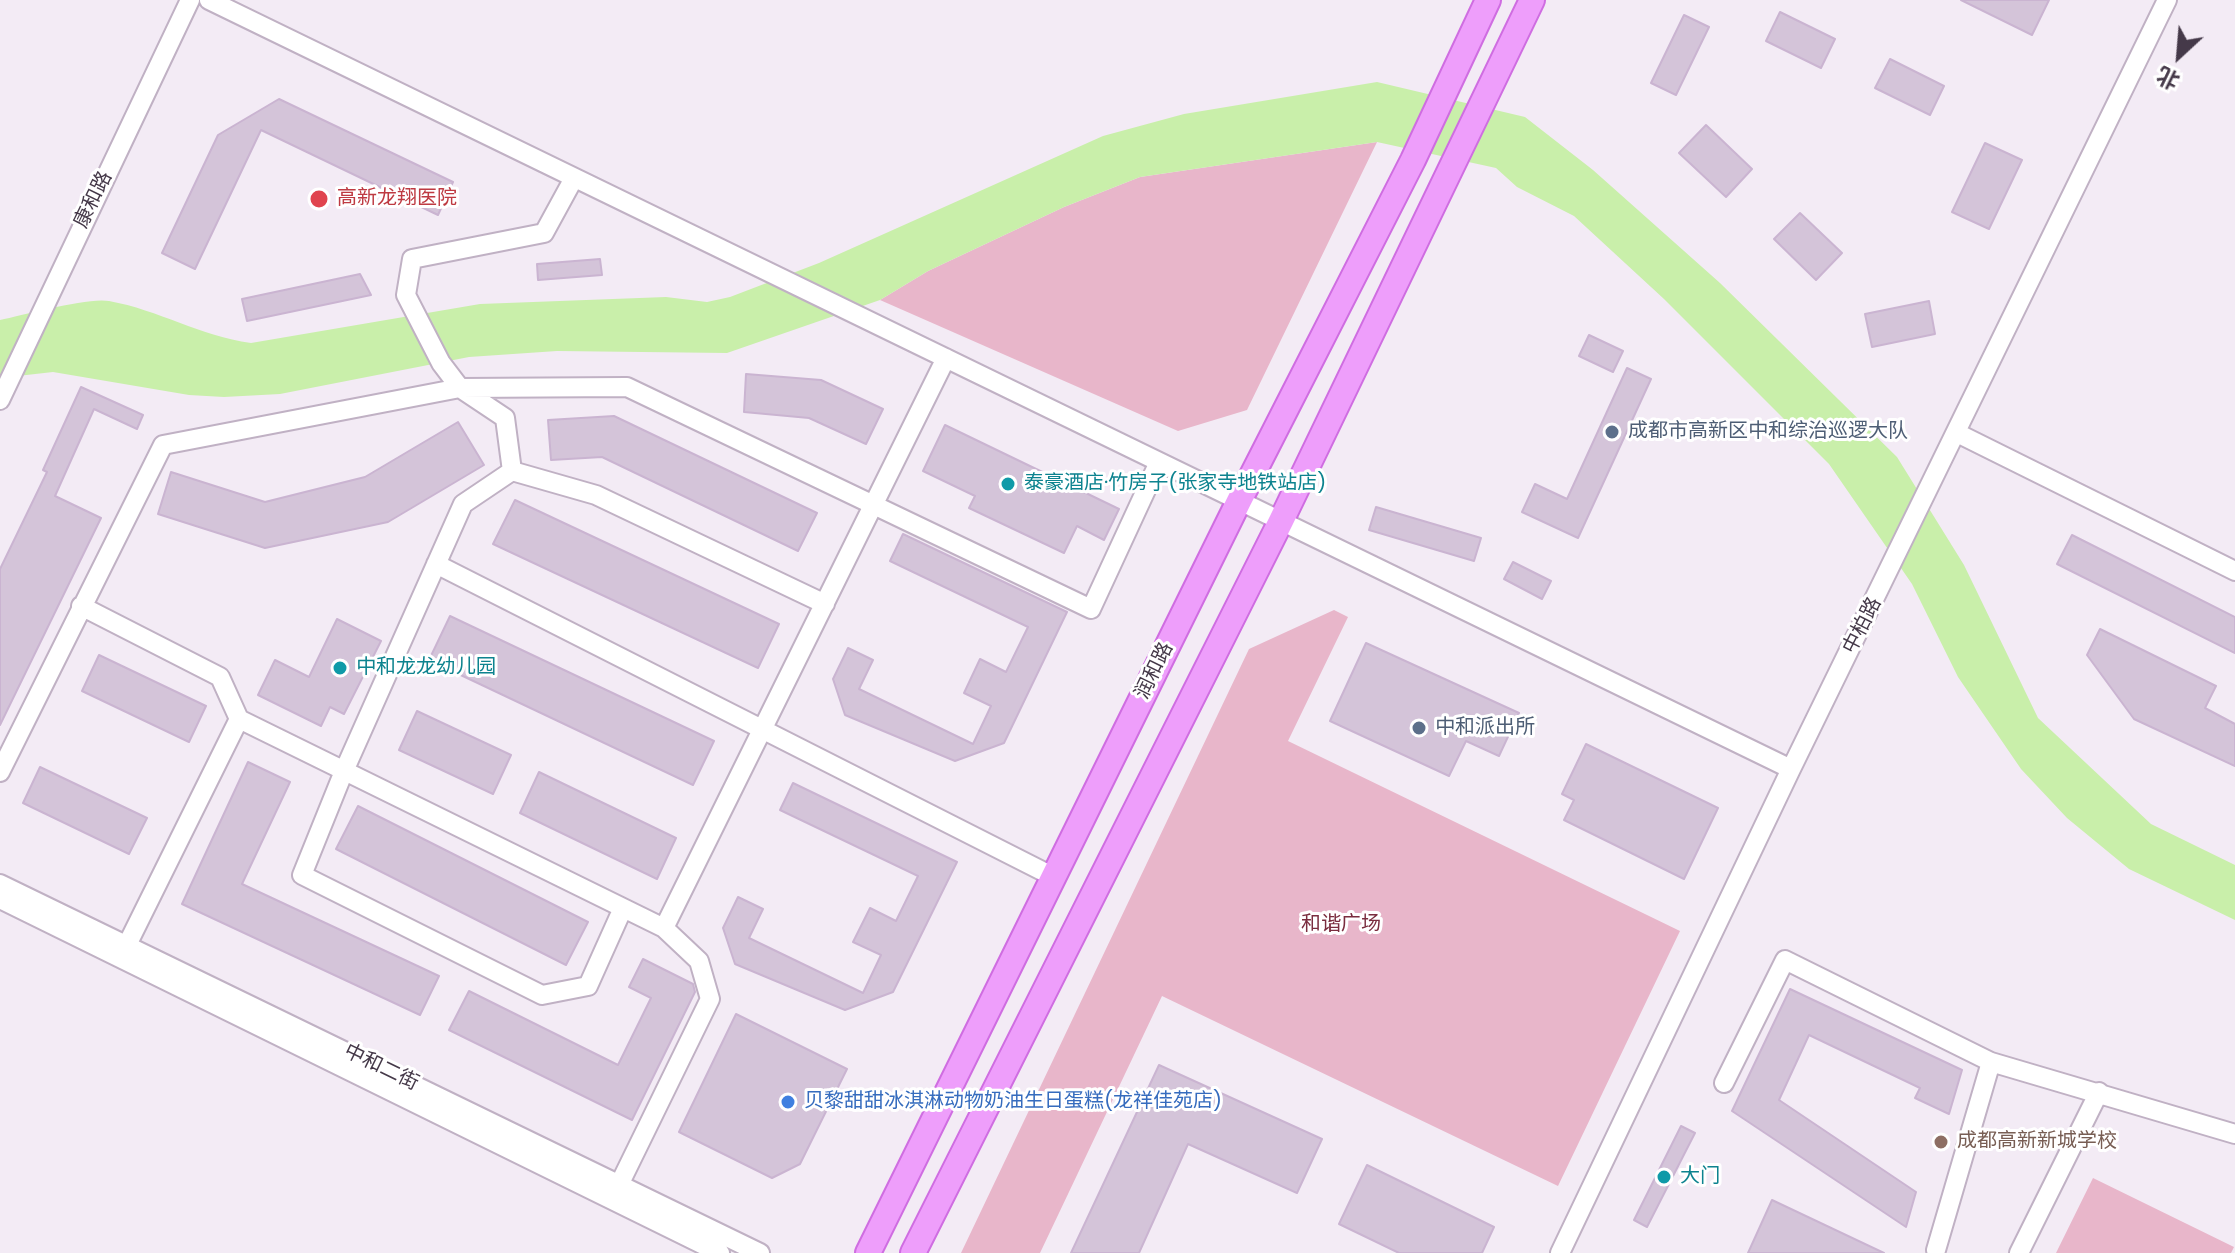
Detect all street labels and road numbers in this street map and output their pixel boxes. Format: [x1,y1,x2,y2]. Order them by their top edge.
street label: 康和路 [70,168,118,232]
street label: 中柏路 [1839,594,1887,658]
street label: 润和路 [1131,639,1179,703]
street label: 中和二街 [340,1040,422,1096]

